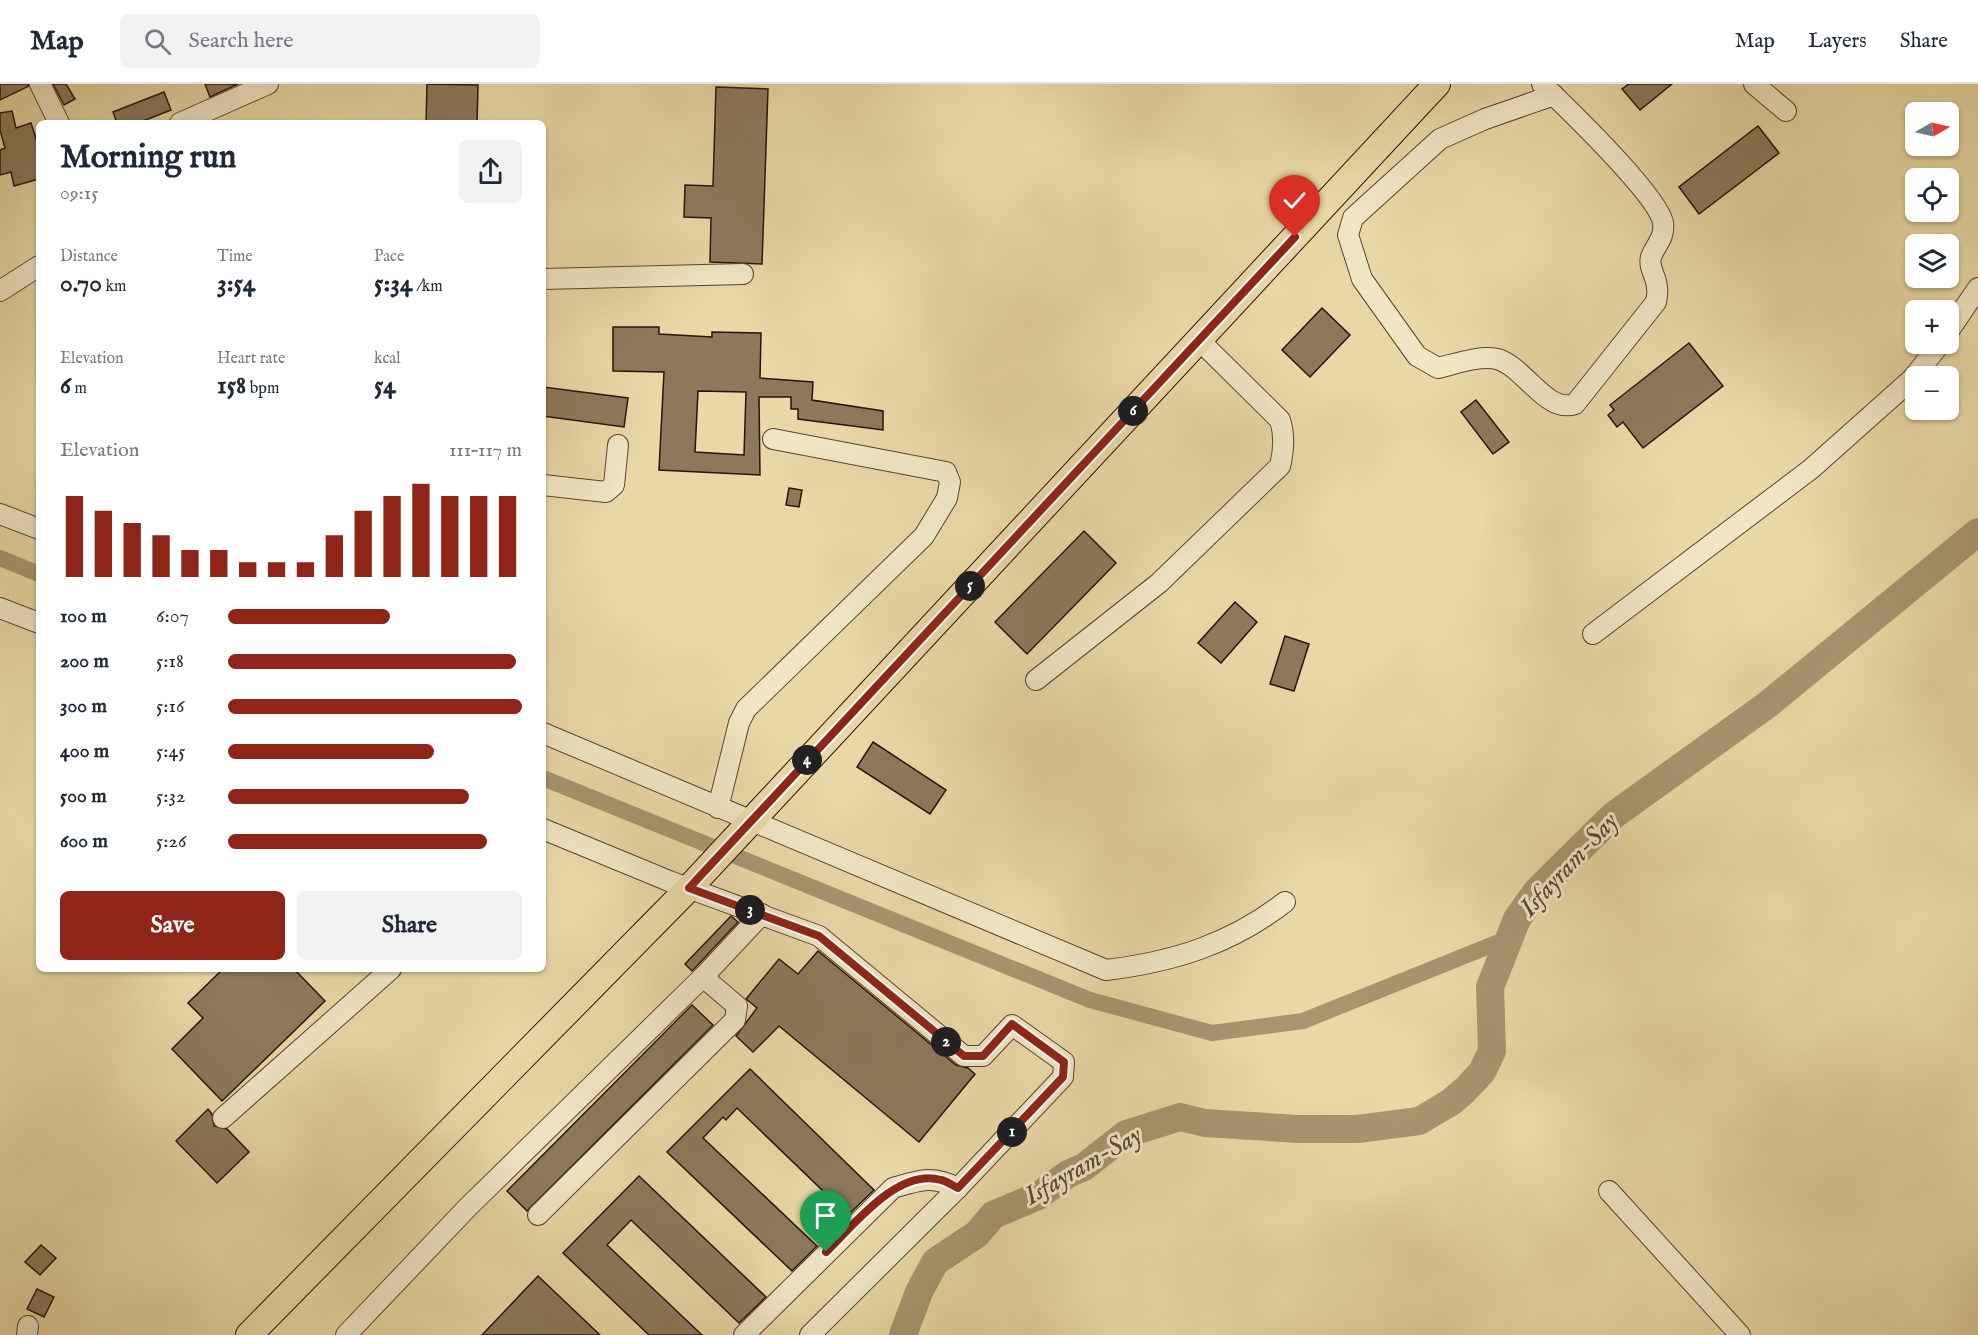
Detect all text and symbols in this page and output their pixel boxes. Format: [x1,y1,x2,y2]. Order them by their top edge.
search box [120,14,540,68]
text: Map [30,24,84,59]
icon: search [141,25,174,58]
text: Search here [189,27,293,55]
text: Map [1735,28,1775,55]
text: Layers [1808,28,1867,55]
text: Share [1900,28,1948,55]
north arrow [1905,102,1959,156]
map controls [1905,102,1959,420]
text: Morning run [60,137,236,179]
button: share [459,140,522,203]
button: locate [1905,168,1959,222]
pin [1269,175,1320,237]
text: 09:15 [60,181,99,206]
icon: check [1278,184,1311,217]
button: layers [1905,234,1959,288]
text: Distance [60,247,118,267]
text: Time [217,247,253,267]
text: Pace [374,247,404,267]
text: 0.70 [60,267,102,300]
text: 3:54 [217,267,256,300]
text: 5:34 [374,267,413,300]
text: km [102,277,126,297]
text: /km [413,277,443,297]
button: + [1905,300,1959,354]
text: Elevation [60,349,123,369]
text: Heart rate [217,349,285,369]
text: kcal [374,349,401,369]
button: − [1905,366,1959,420]
text: 6 [60,369,71,402]
text: 158 [217,369,246,402]
text: 54 [374,369,396,402]
text: m [71,379,87,399]
text: bpm [246,379,279,399]
pin: 6 [1118,396,1148,426]
text: 6 [1130,401,1136,421]
text: Elevation [60,438,139,463]
text: 111–117 m [449,438,522,463]
pin: 5 [955,571,985,601]
text: 5 [967,576,973,596]
text: 100 m [60,604,107,629]
text: 6:07 [156,604,189,629]
text: 200 m [60,649,109,674]
text: 5:18 [156,649,184,674]
text: 300 m [60,694,107,719]
text: 5:16 [156,694,184,719]
text: 400 m [60,739,109,764]
text: 5:45 [156,739,186,764]
pin: 4 [792,745,822,775]
text: 4 [803,750,811,770]
text: 500 m [60,784,107,809]
text: 5:32 [156,784,185,809]
water label: Isfayram-Say [1512,806,1626,925]
text: 600 m [60,829,108,854]
text: 5:26 [156,829,186,854]
button: Save [60,891,285,960]
button: Share [297,891,522,960]
pin: 3 [735,895,765,925]
text: 3 [747,900,753,920]
pin: 2 [931,1027,961,1057]
text: 2 [942,1032,950,1052]
pin: 1 [997,1117,1027,1147]
water label: Isfayram-Say [1017,1119,1148,1213]
text: 1 [1009,1122,1015,1142]
pin [800,1190,851,1252]
icon: arrive [809,1199,842,1232]

